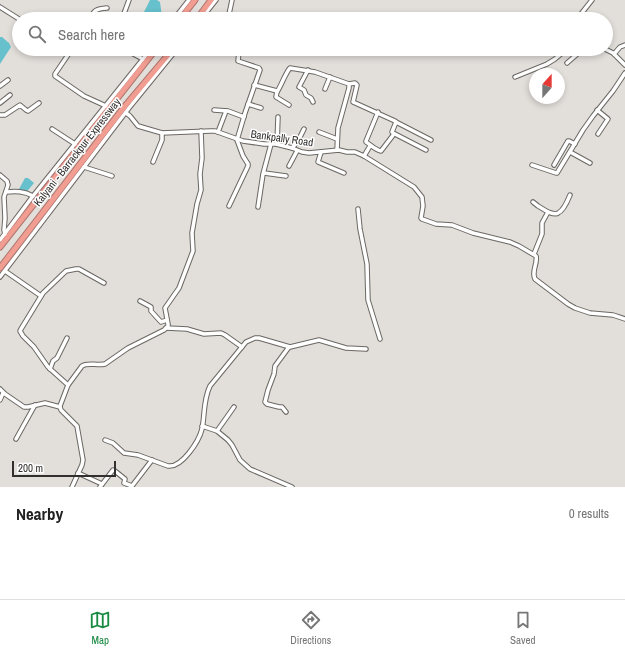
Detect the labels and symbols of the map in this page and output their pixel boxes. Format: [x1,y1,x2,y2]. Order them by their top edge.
north arrow [529,68,565,104]
street label: Kalyani - Barrackpur Expressway [30,95,124,209]
street label: Bankpally Road [250,127,314,149]
scale bar [12,459,116,478]

